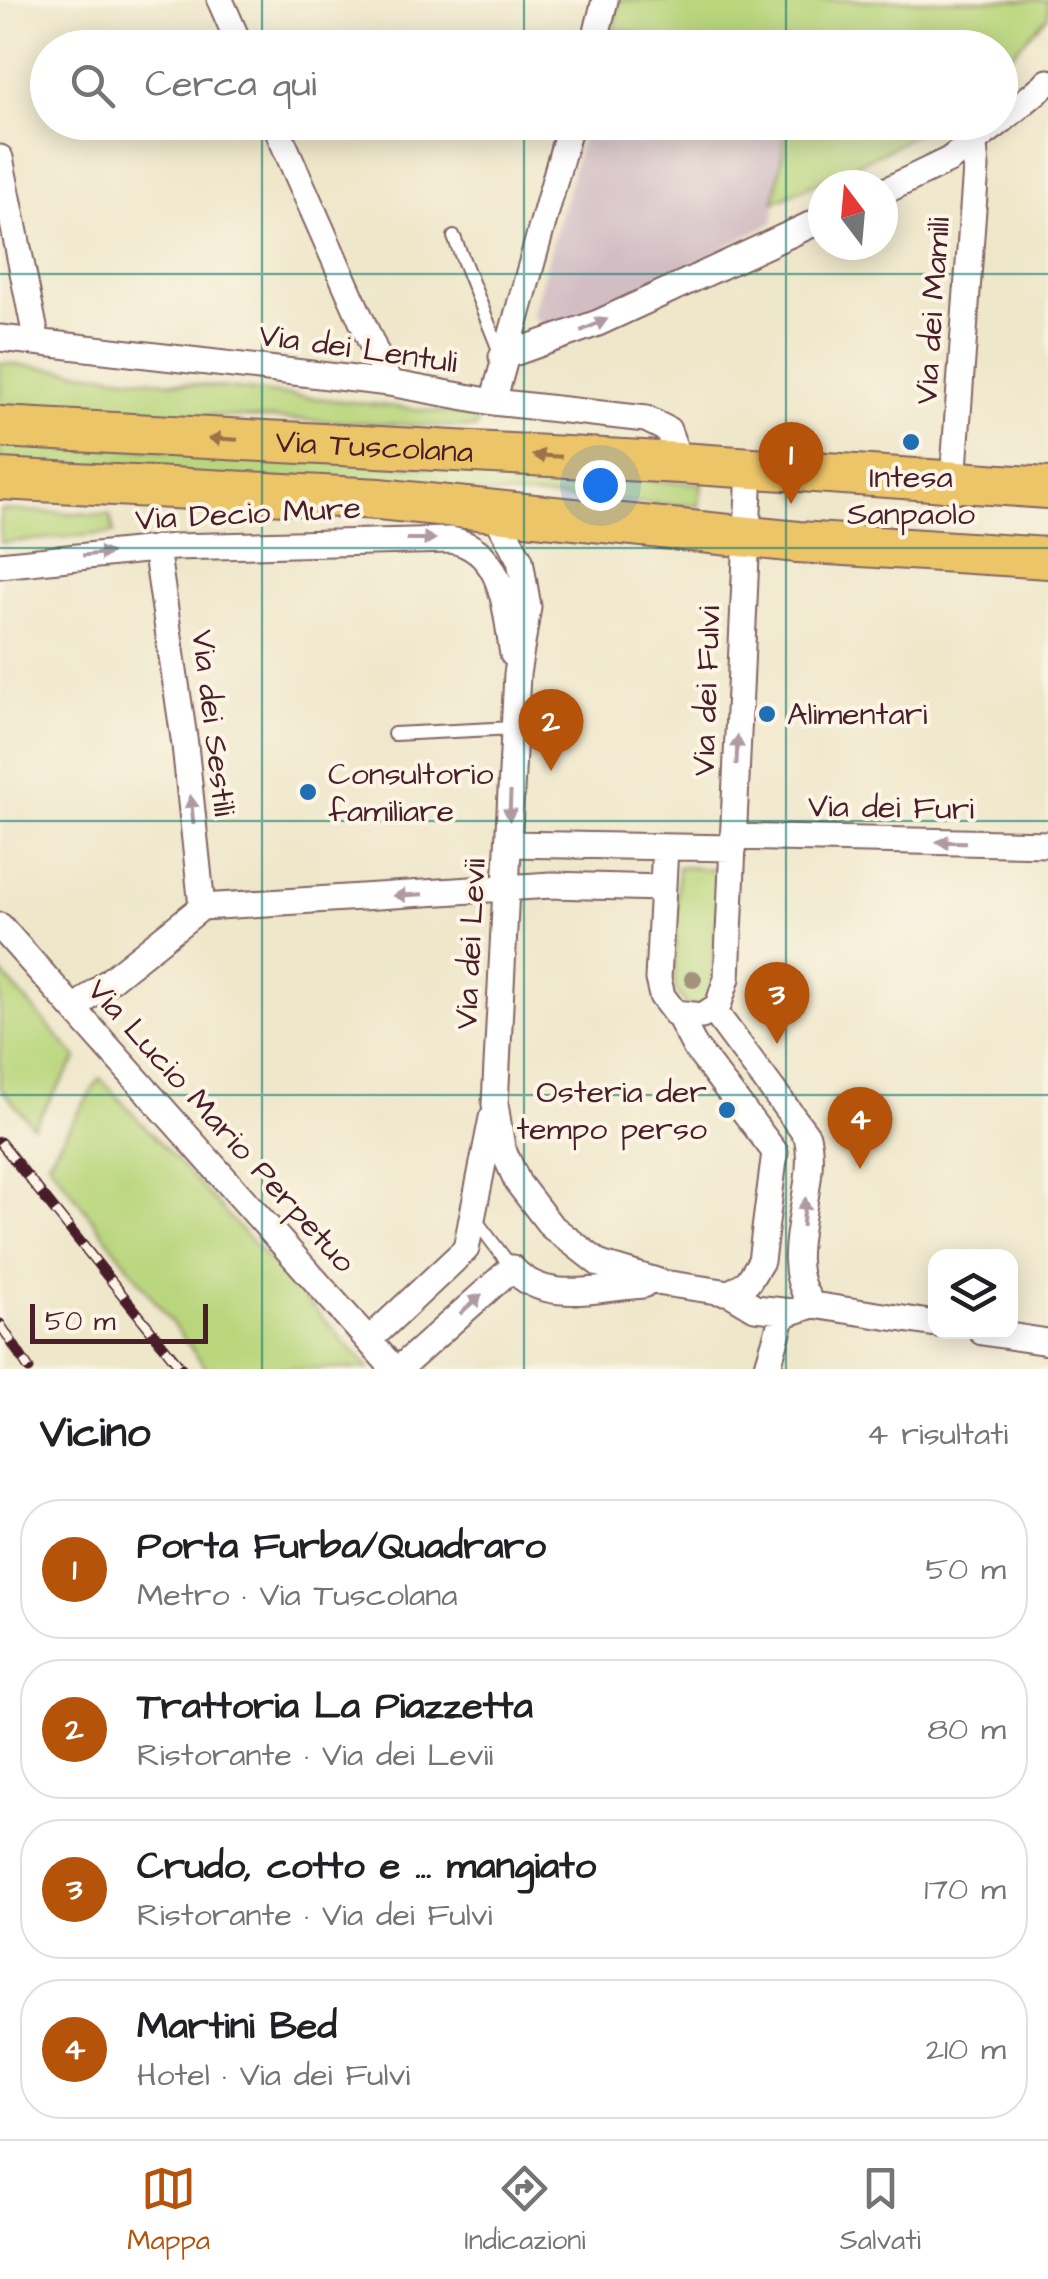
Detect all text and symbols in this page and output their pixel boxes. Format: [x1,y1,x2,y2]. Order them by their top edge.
search box [30,30,1018,140]
icon: search [65,58,120,113]
text: Cerca qui [145,59,317,111]
north arrow [808,170,898,260]
street label: Via dei Mamili [904,216,962,406]
street label: Via dei Lentuli [256,313,460,385]
one-way arrow [579,317,609,333]
street label: Via Tuscolana [274,419,475,475]
pin: 1 [758,422,824,504]
one-way arrow [206,431,238,447]
marker: Intesa Sanpaolo [900,431,922,453]
one-way arrow [531,448,563,464]
place label: Intesa Sanpaolo [847,455,975,537]
your location [575,460,626,511]
street label: Via Decio Mure [134,486,362,542]
one-way arrow [406,531,438,547]
one-way arrow [82,546,113,562]
street label: Via dei Fulvi [682,605,732,777]
street label: Via dei Sestili [179,627,247,819]
pin: 2 [518,688,584,771]
place label: Alimentari [787,692,927,737]
marker: Alimentari [756,703,778,725]
one-way arrow [730,734,746,766]
place label: Consultorio familiare [328,752,493,834]
marker: Consultorio familiare [297,781,319,803]
street label: Via dei Furi [807,784,975,832]
one-way arrow [502,790,518,822]
one-way arrow [184,793,200,825]
one-way arrow [934,833,966,849]
street label: Via dei Levii [444,857,498,1031]
one-way arrow [392,887,424,903]
pin: 3 [744,962,810,1044]
street label: Via Lucio Mario Perpetuo [76,969,366,1283]
place label: Osteria der tempo perso [516,1070,707,1152]
pin: 4 [828,1086,892,1169]
marker: Osteria der tempo perso [716,1099,738,1121]
one-way arrow [796,1196,812,1228]
map controls [928,1249,1018,1339]
button: layers [928,1249,1018,1339]
one-way arrow [459,1293,483,1316]
scale bar [30,1299,208,1344]
text: 50 m [45,1302,116,1341]
text: Vicino [40,1405,150,1463]
text: 4 risultati [867,1412,1008,1457]
text: Porta Furba/Quadraro [137,1521,546,1573]
text: 1 [72,1547,77,1592]
text: 50 m [925,1547,1006,1592]
text: Metro · Via Tuscolana [137,1573,458,1618]
text: Trattoria La Piazzetta [137,1681,533,1733]
text: 2 [65,1707,84,1752]
text: 80 m [927,1707,1006,1752]
text: Ristorante · Via dei Levii [137,1733,493,1778]
text: Crudo, cotto e ... mangiato [137,1841,596,1893]
text: 3 [66,1867,83,1912]
text: 170 m [924,1867,1006,1912]
text: Ristorante · Via dei Fulvi [137,1893,492,1938]
text: Martini Bed [137,2001,337,2053]
text: 4 [64,2027,85,2072]
text: 210 m [926,2027,1006,2072]
text: Hotel · Via dei Fulvi [137,2053,410,2098]
tab: Mappa [127,2161,210,2260]
tab: Indicazioni [464,2161,585,2260]
tab: Salvati [840,2161,921,2260]

